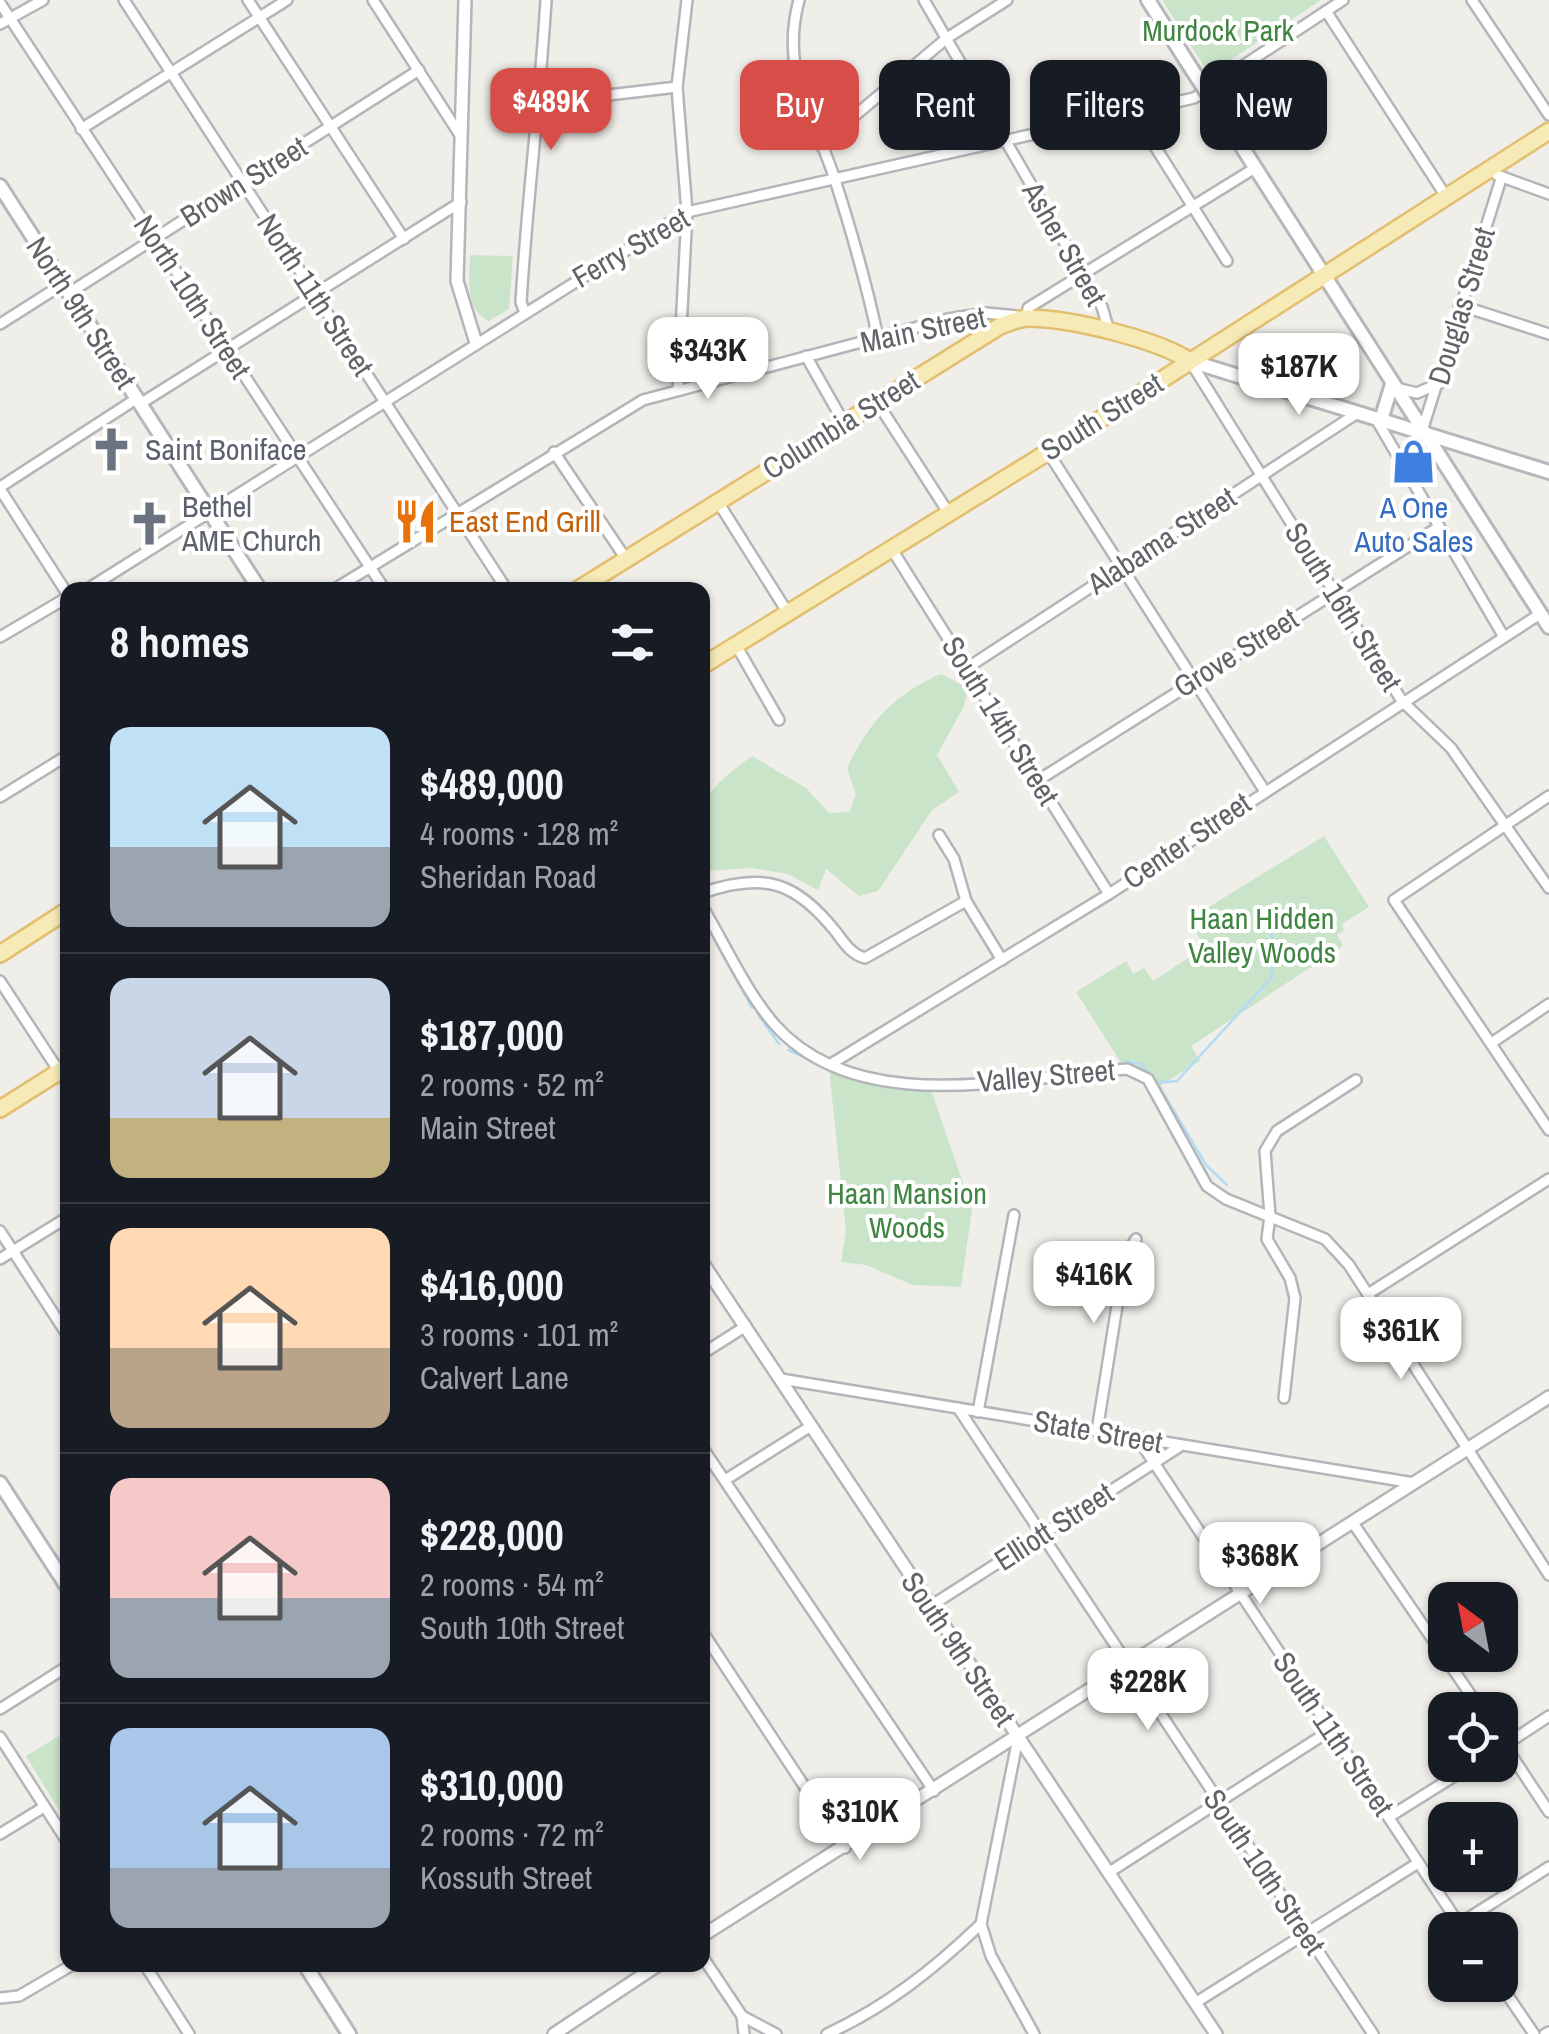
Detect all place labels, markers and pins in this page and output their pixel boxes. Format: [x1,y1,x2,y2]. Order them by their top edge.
pin: $489K [481,68,621,153]
pin: $343K [638,317,778,402]
pin: $187K [1229,333,1369,418]
church icon: Saint Boniface [88,426,136,474]
place label: Saint Boniface [145,429,306,469]
shop icon: A One Auto Sales [1390,437,1438,485]
place label: Bethel AME Church [181,486,321,560]
place label: A One Auto Sales [1354,487,1473,561]
restaurant icon: East End Grill [392,498,440,546]
church icon: Bethel AME Church [125,500,173,548]
place label: East End Grill [449,501,601,541]
pin: $416K [1024,1241,1164,1326]
pin: $361K [1331,1297,1471,1382]
pin: $368K [1190,1522,1330,1607]
pin: $228K [1078,1648,1218,1733]
pin: $310K [790,1778,930,1863]

